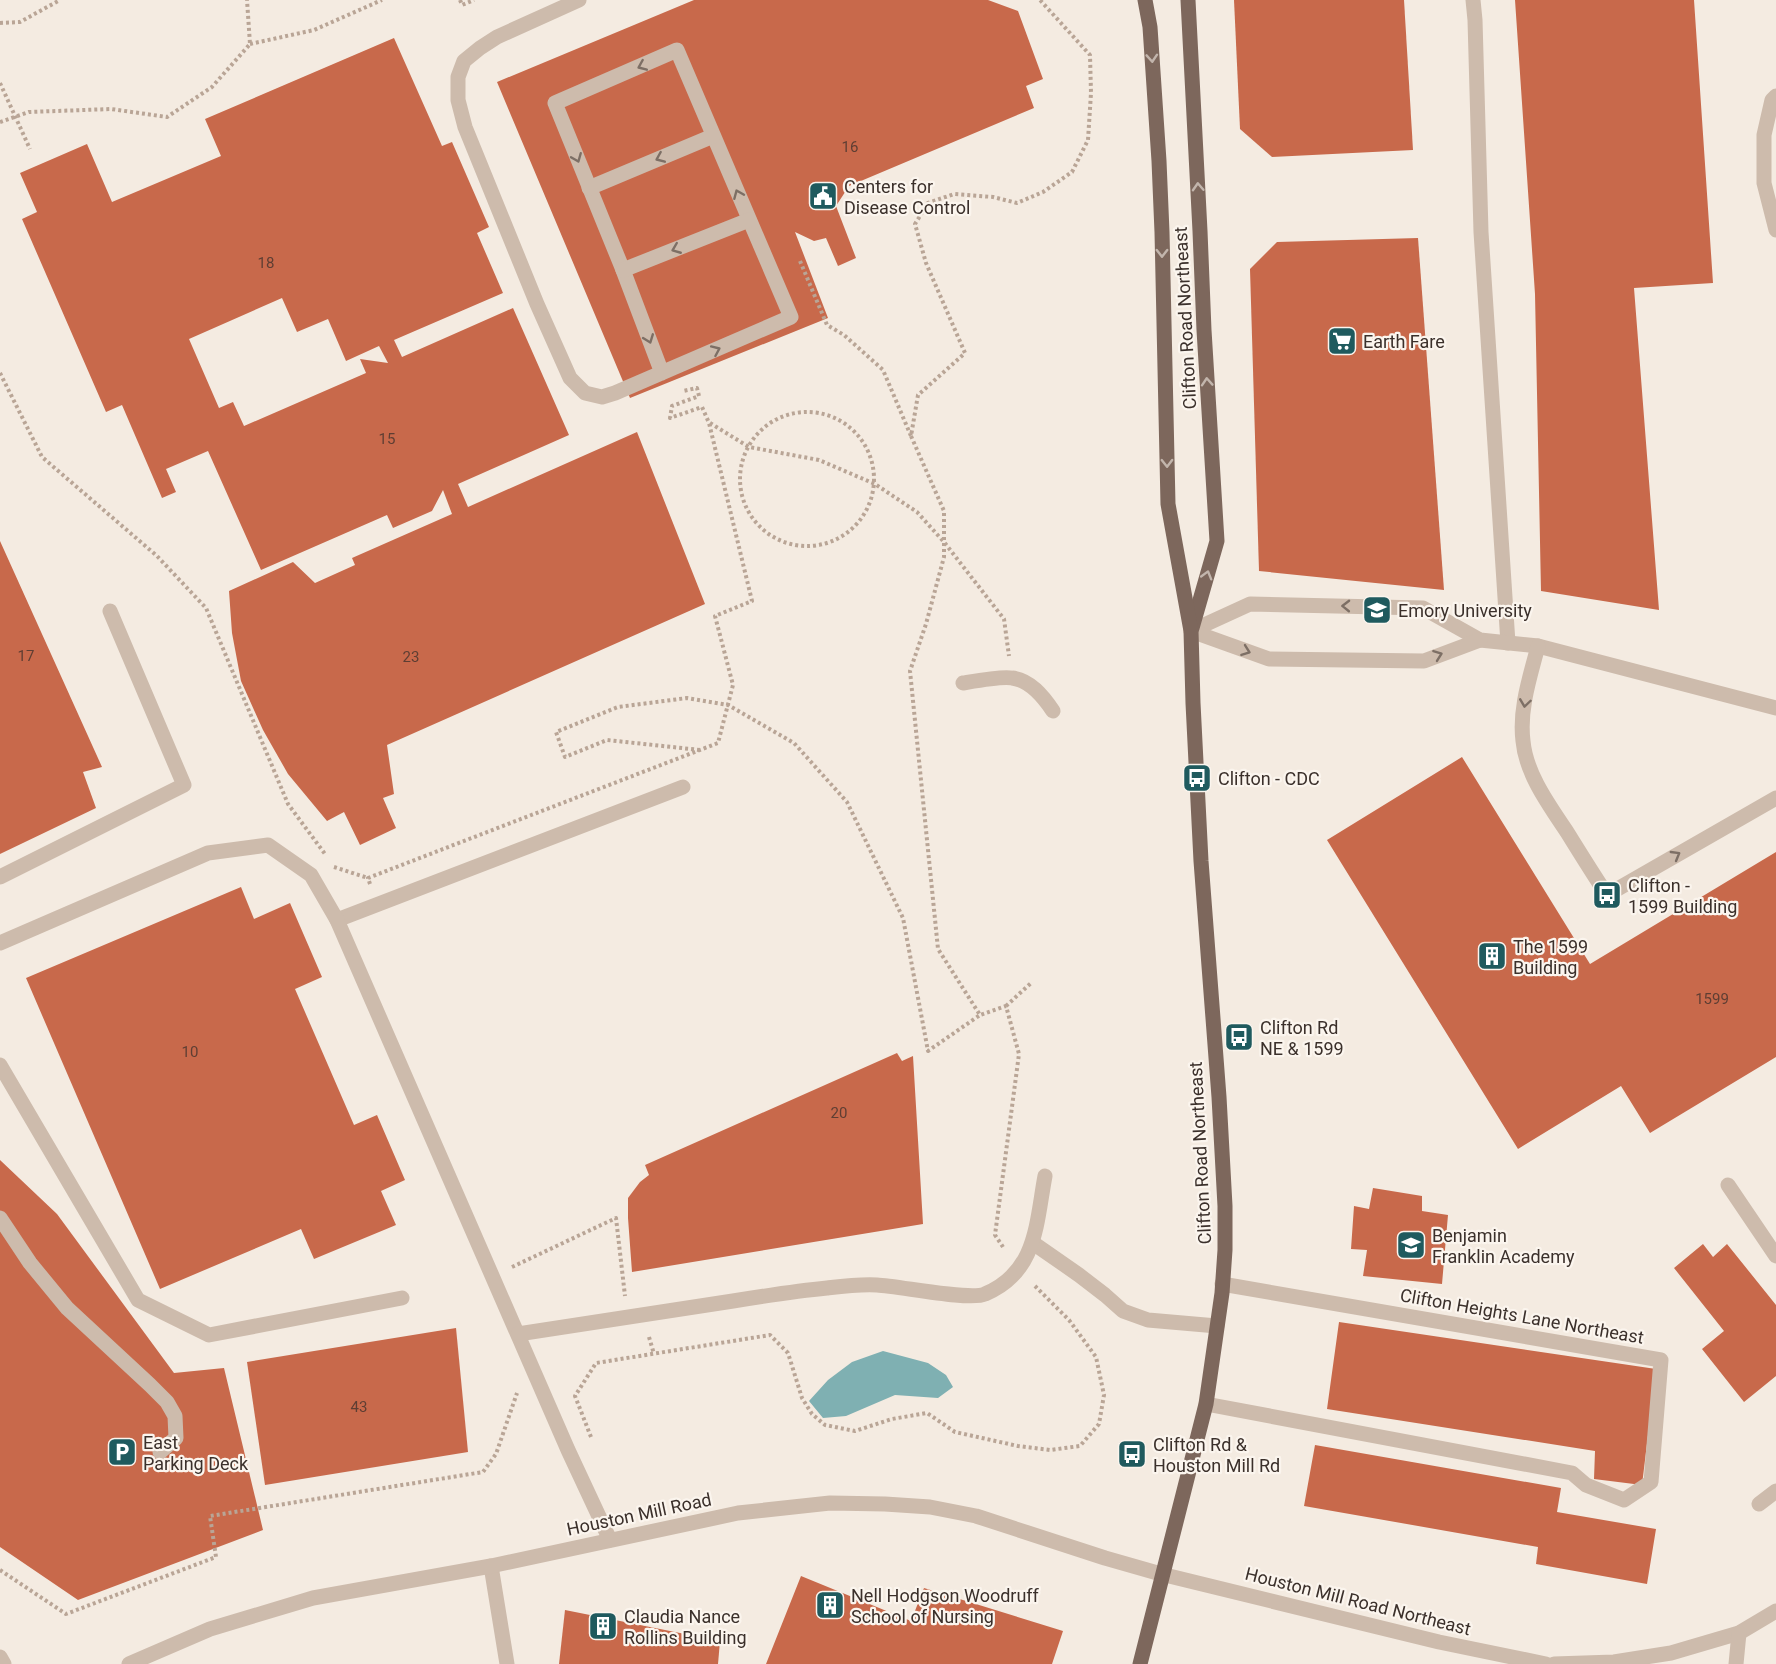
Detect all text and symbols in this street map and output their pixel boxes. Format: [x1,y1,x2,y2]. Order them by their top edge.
one-way arrow [1145,54,1158,63]
one-way arrow [637,58,648,70]
house number: 16 [842,138,858,156]
one-way arrow [570,151,582,162]
one-way arrow [655,151,666,163]
place label: Centers for Disease Control [844,176,971,218]
public building icon: Centers for Disease Control [807,180,839,212]
one-way arrow [1192,182,1205,191]
one-way arrow [733,189,745,200]
street label: Clifton Road Northeast [1170,226,1200,410]
one-way arrow [671,242,682,254]
one-way arrow [1156,248,1169,257]
house number: 18 [258,254,274,272]
supermarket icon: Earth Fare [1326,325,1358,357]
place label: Earth Fare [1363,331,1445,352]
one-way arrow [642,332,654,343]
one-way arrow [709,345,720,357]
one-way arrow [1201,377,1214,386]
house number: 15 [379,430,395,448]
one-way arrow [1160,459,1173,468]
one-way arrow [1200,570,1212,581]
school or university icon: Emory University [1361,594,1393,626]
one-way arrow [1341,600,1350,613]
place label: Emory University [1398,600,1532,621]
one-way arrow [1240,643,1251,656]
house number: 17 [18,647,34,665]
house number: 23 [403,648,419,666]
one-way arrow [1433,650,1443,663]
one-way arrow [1519,698,1531,707]
bus stop icon: Clifton - CDC [1181,762,1213,794]
place label: Clifton - CDC [1218,768,1320,789]
one-way arrow [1670,851,1680,862]
place label: Clifton - 1599 Building [1628,875,1737,917]
bus stop icon: Clifton - 1599 Building [1591,879,1623,911]
place label: The 1599 Building [1513,936,1588,978]
building icon: The 1599 Building [1476,940,1508,972]
house number: 1599 [1695,990,1729,1008]
place label: Clifton Rd NE & 1599 [1260,1017,1344,1059]
bus stop icon: Clifton Rd NE & 1599 [1223,1021,1255,1053]
house number: 10 [182,1043,198,1061]
street label: Clifton Road Northeast [1185,1061,1215,1245]
house number: 20 [831,1104,847,1122]
place label: Benjamin Franklin Academy [1432,1225,1575,1267]
school or university icon: Benjamin Franklin Academy [1395,1229,1427,1261]
street label: Clifton Heights Lane Northeast [1399,1284,1646,1348]
house number: 43 [351,1398,367,1416]
place label: East Parking Deck [143,1432,249,1474]
place label: Clifton Rd & Houston Mill Rd [1153,1434,1280,1476]
parking icon: East Parking Deck [106,1436,138,1468]
bus stop icon: Clifton Rd & Houston Mill Rd [1116,1438,1148,1470]
street label: Houston Mill Road [565,1488,713,1540]
street label: Houston Mill Road Northeast [1243,1563,1473,1639]
place label: Nell Hodgson Woodruff School of Nursing [851,1585,1040,1627]
building icon: Nell Hodgson Woodruff School of Nursing [814,1589,846,1621]
place label: Claudia Nance Rollins Building [624,1606,747,1648]
building icon: Claudia Nance Rollins Building [587,1610,619,1642]

